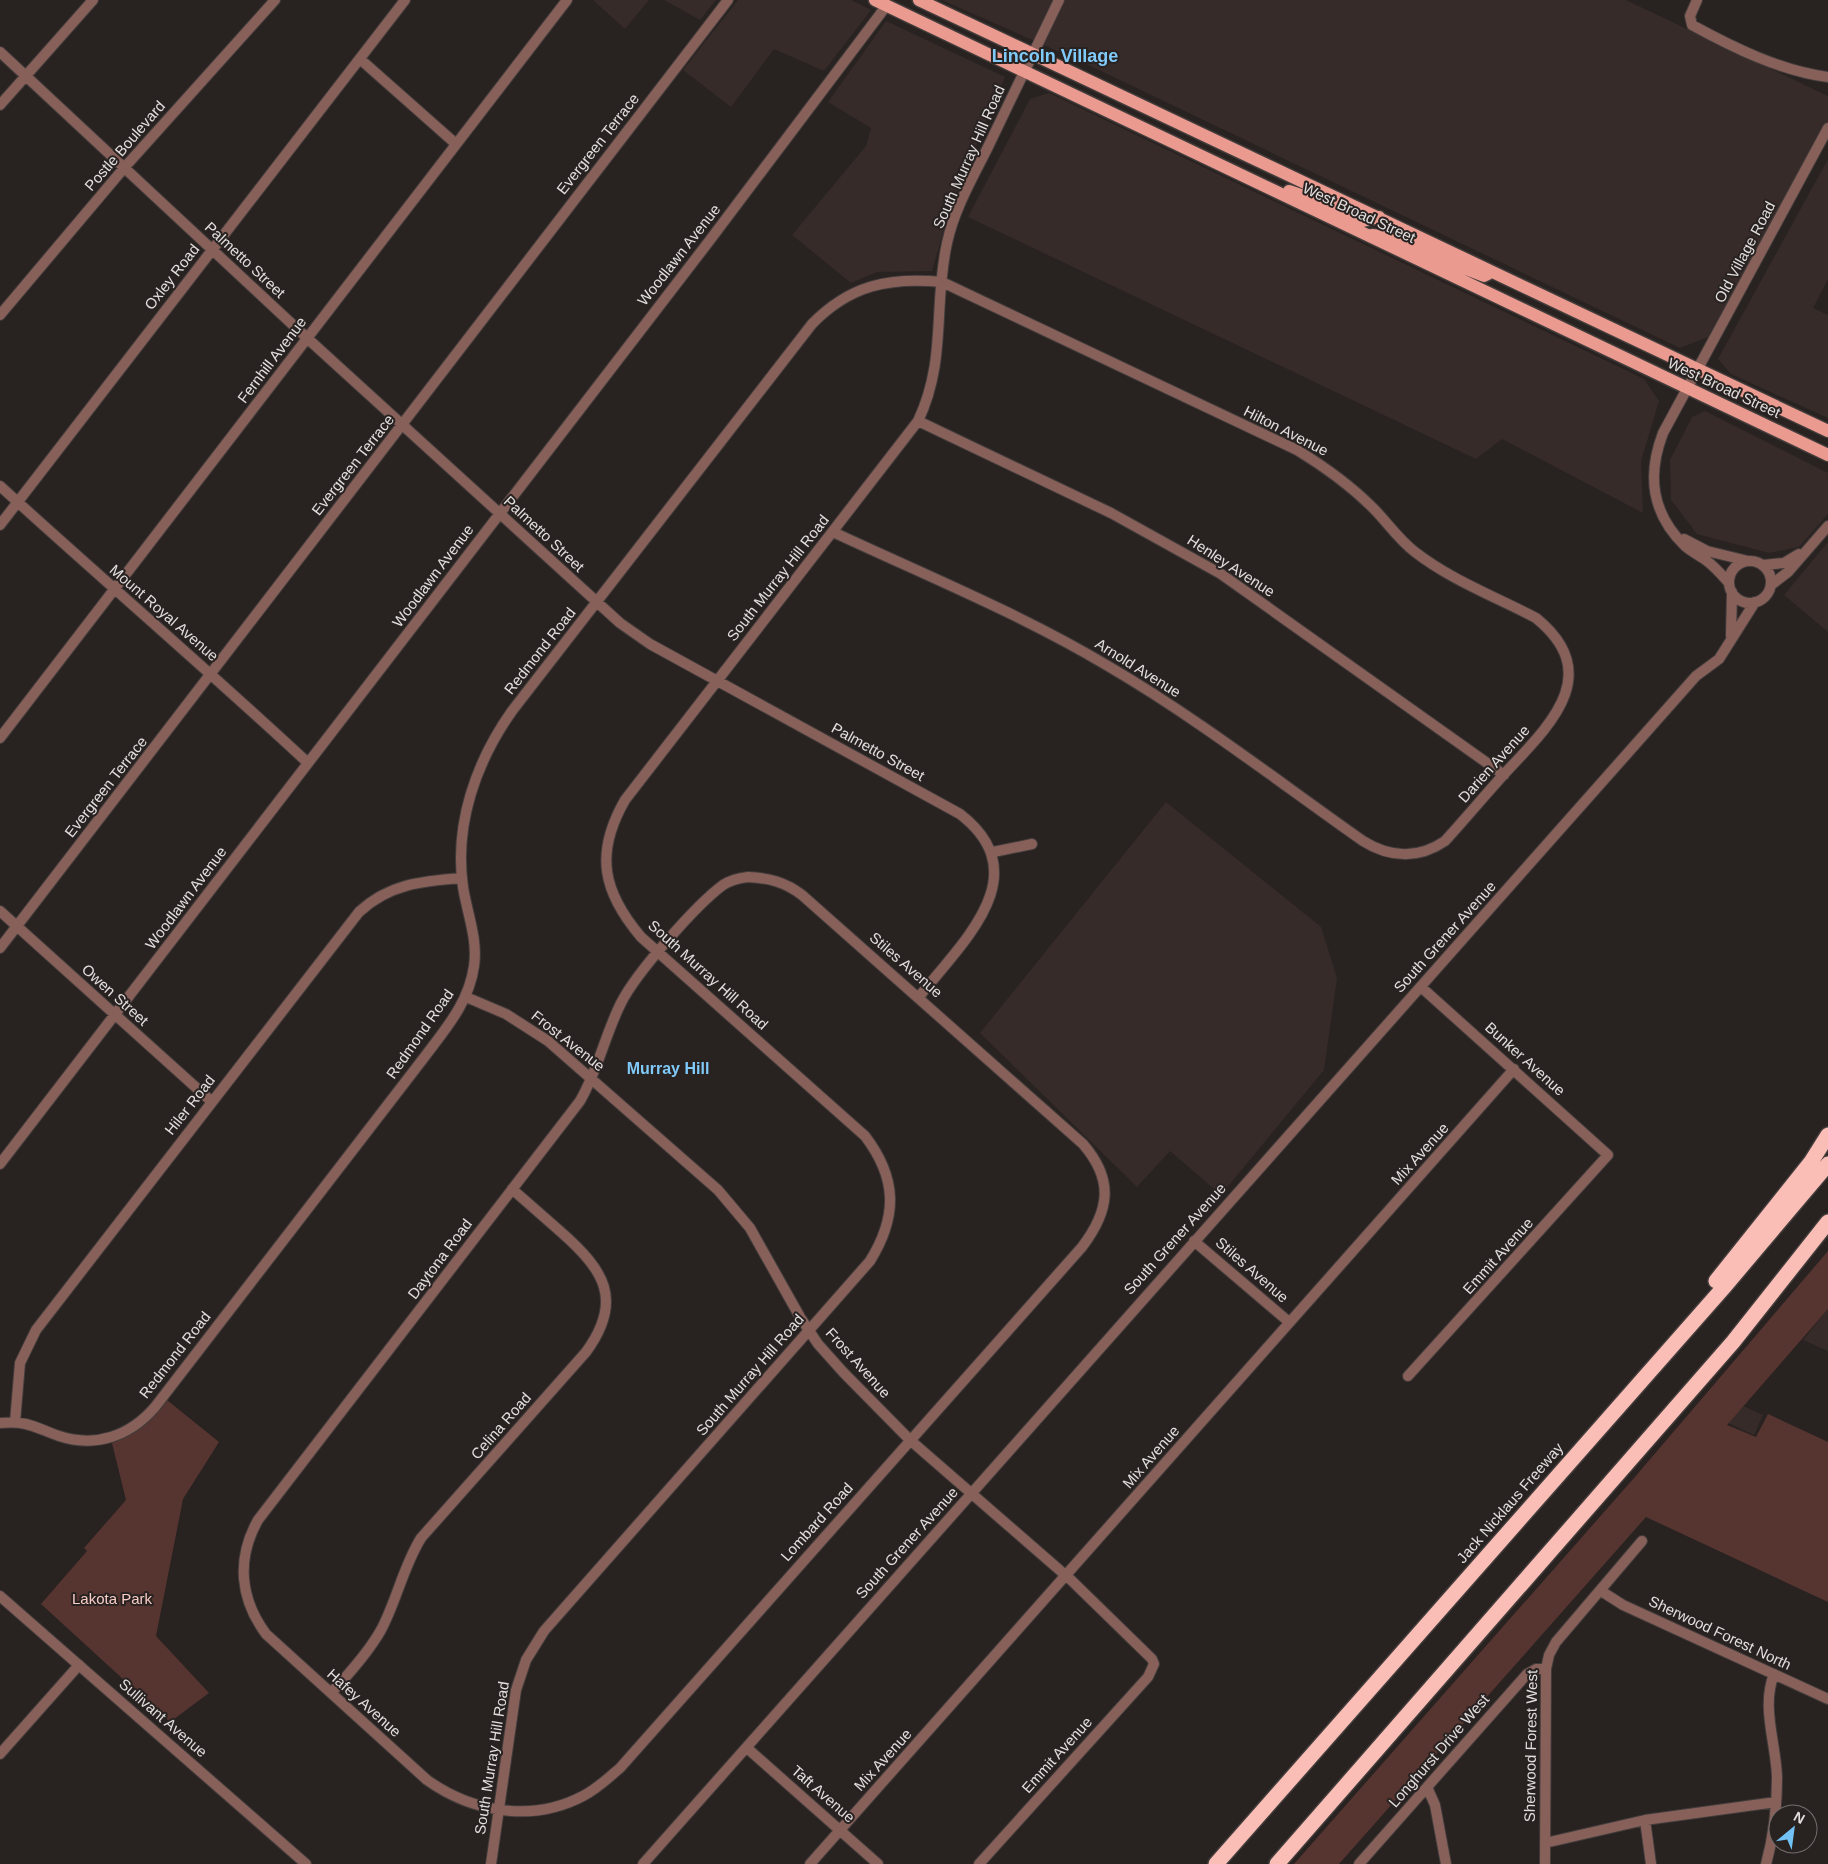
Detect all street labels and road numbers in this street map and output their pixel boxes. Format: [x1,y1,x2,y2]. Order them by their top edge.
street label: South Murray Hill Road [929,83,1008,231]
street label: Evergreen Terrace [553,90,642,197]
street label: Postle Boulevard [81,97,168,194]
street label: West Broad Street [1300,179,1419,246]
street label: Old Village Road [1711,198,1778,305]
street label: Woodlawn Avenue [634,201,723,309]
street label: Palmetto Street [202,218,290,302]
street label: Oxley Road [141,241,202,313]
street label: Fernhill Avenue [234,313,309,406]
street label: West Broad Street [1665,354,1784,421]
street label: Hilton Avenue [1241,402,1331,459]
street label: Evergreen Terrace [308,411,397,518]
street label: Palmetto Street [501,492,589,576]
street label: South Murray Hill Road [723,511,832,644]
street label: Woodlawn Avenue [389,521,477,630]
street label: Henley Avenue [1184,531,1278,600]
street label: Mount Royal Avenue [107,561,222,664]
street label: Redmond Road [501,604,579,697]
street label: Arnold Avenue [1092,635,1184,701]
street label: Palmetto Street [829,719,928,784]
street label: Darien Avenue [1454,722,1533,806]
street label: Evergreen Terrace [61,733,150,840]
street label: Woodlawn Avenue [142,843,230,952]
street label: South Grener Avenue [1390,877,1499,996]
street label: South Murray Hill Road [645,916,772,1033]
street label: Stiles Avenue [867,928,946,1001]
street label: Owen Street [79,960,153,1029]
street label: Redmond Road [382,986,457,1082]
street label: Frost Avenue [528,1007,608,1074]
street label: Bunker Avenue [1482,1018,1569,1099]
street label: Hiler Road [161,1072,218,1138]
street label: Mix Avenue [1387,1119,1452,1188]
street label: South Grener Avenue [1120,1179,1229,1298]
street label: Emmit Avenue [1459,1214,1536,1297]
street label: Daytona Road [404,1215,475,1302]
street label: Stiles Avenue [1213,1233,1292,1306]
street label: Redmond Road [136,1308,214,1401]
street label: South Murray Hill Road [692,1311,807,1439]
street label: Frost Avenue [823,1324,894,1401]
street label: Celina Road [467,1389,534,1462]
street label: Mix Avenue [1119,1422,1182,1491]
street label: Jack Nicklaus Freeway [1453,1439,1567,1566]
street label: Lombard Road [777,1479,856,1564]
street label: South Grener Avenue [852,1483,961,1602]
street label: Sherwood Forest North [1646,1592,1794,1673]
street label: Hafey Avenue [324,1665,405,1740]
street label: Sherwood Forest West [1521,1669,1540,1822]
street label: Sullivant Avenue [116,1675,211,1760]
street label: South Murray Hill Road [471,1680,512,1836]
street label: Longhurst Drive West [1385,1690,1493,1811]
street label: Emmit Avenue [1018,1713,1095,1796]
street label: Mix Avenue [850,1725,915,1794]
street label: Taft Avenue [788,1762,858,1826]

